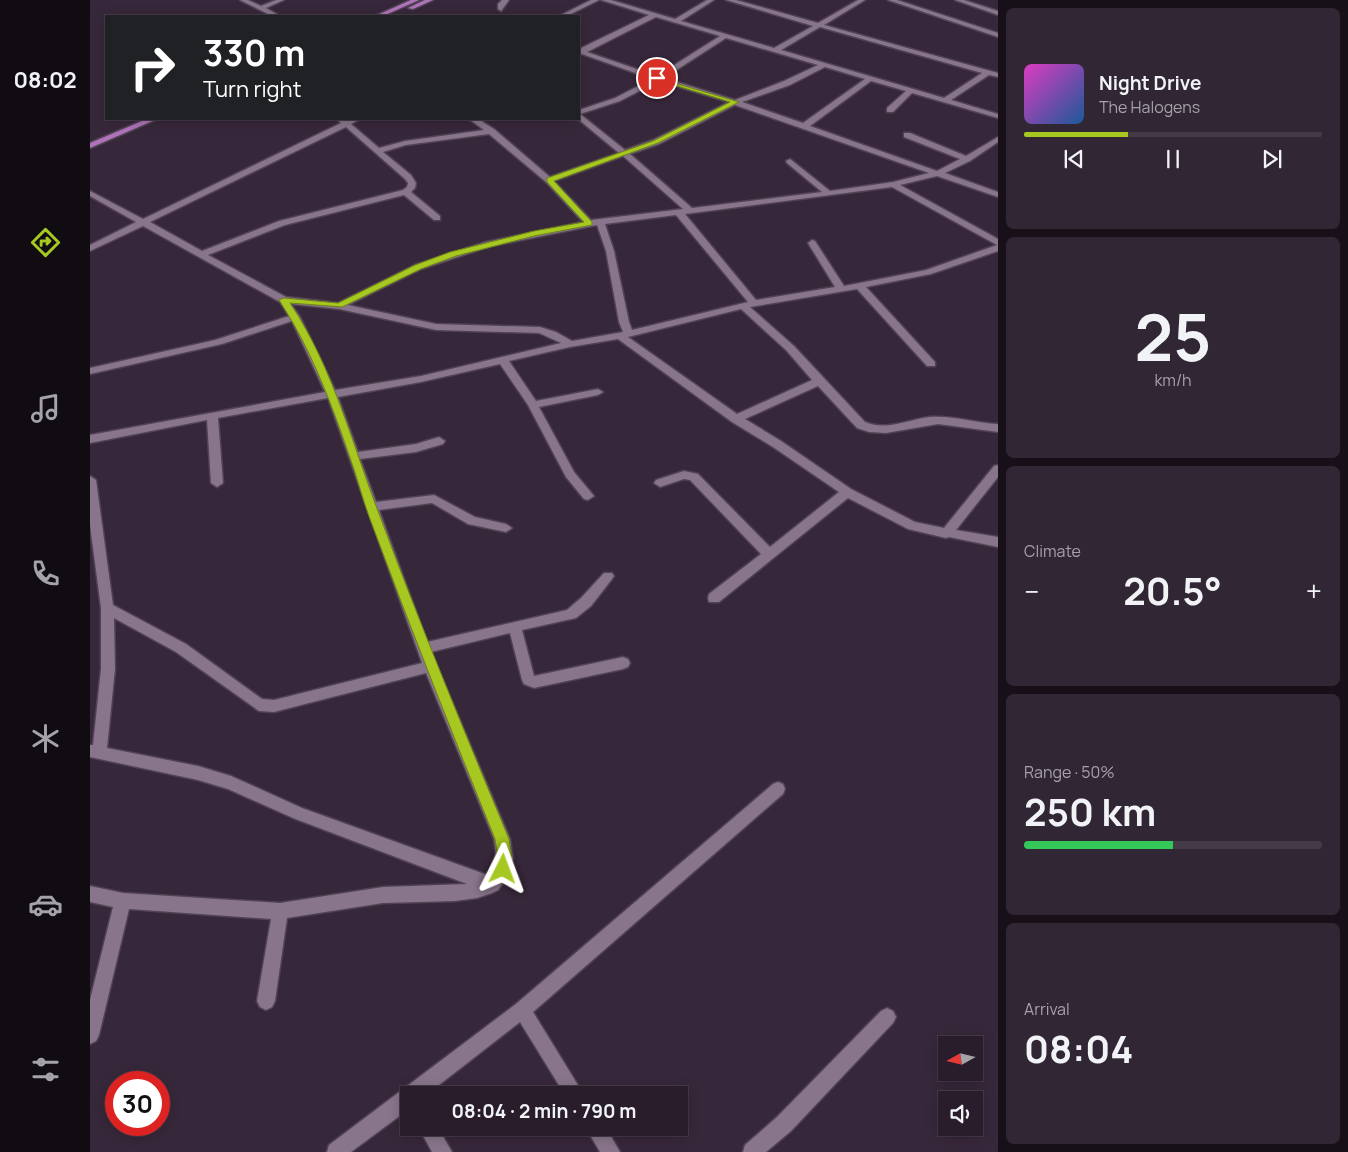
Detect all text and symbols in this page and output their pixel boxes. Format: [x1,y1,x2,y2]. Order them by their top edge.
text: 330 m [203,29,305,77]
icon: right [120,35,185,100]
pin [636,57,678,99]
icon: arrive [643,64,671,92]
text: 08:02 [13,65,77,95]
text: Night Drive [1099,70,1201,96]
text: Turn right [203,74,301,104]
text: The Halogens [1099,96,1200,118]
icon: previous [1060,145,1088,173]
icon: pause [1159,145,1187,173]
icon: next [1258,145,1286,173]
icon: directions [28,225,63,260]
text: 25 [1135,292,1211,381]
text: km/h [1154,369,1192,391]
icon: music [28,391,63,426]
text: Climate [1024,540,1081,562]
icon: phone [28,556,63,591]
text: 20.5° [1123,564,1222,616]
text: − [1024,572,1039,610]
text: + [1306,572,1322,610]
icon: climate [28,721,63,756]
text: Range · 50% [1024,761,1115,783]
text: 250 km [1024,785,1156,837]
position arrow [476,842,528,894]
icon: car [28,887,63,922]
text: Arrival [1024,998,1070,1020]
text: 08:04 [1024,1022,1133,1074]
north arrow [938,1036,982,1081]
map controls [938,1036,983,1136]
icon: filters [28,1052,63,1087]
speed limit sign: 30 [105,1071,170,1136]
button: sound [938,1091,983,1136]
text: 08:04 · 2 min · 790 m [452,1098,636,1124]

